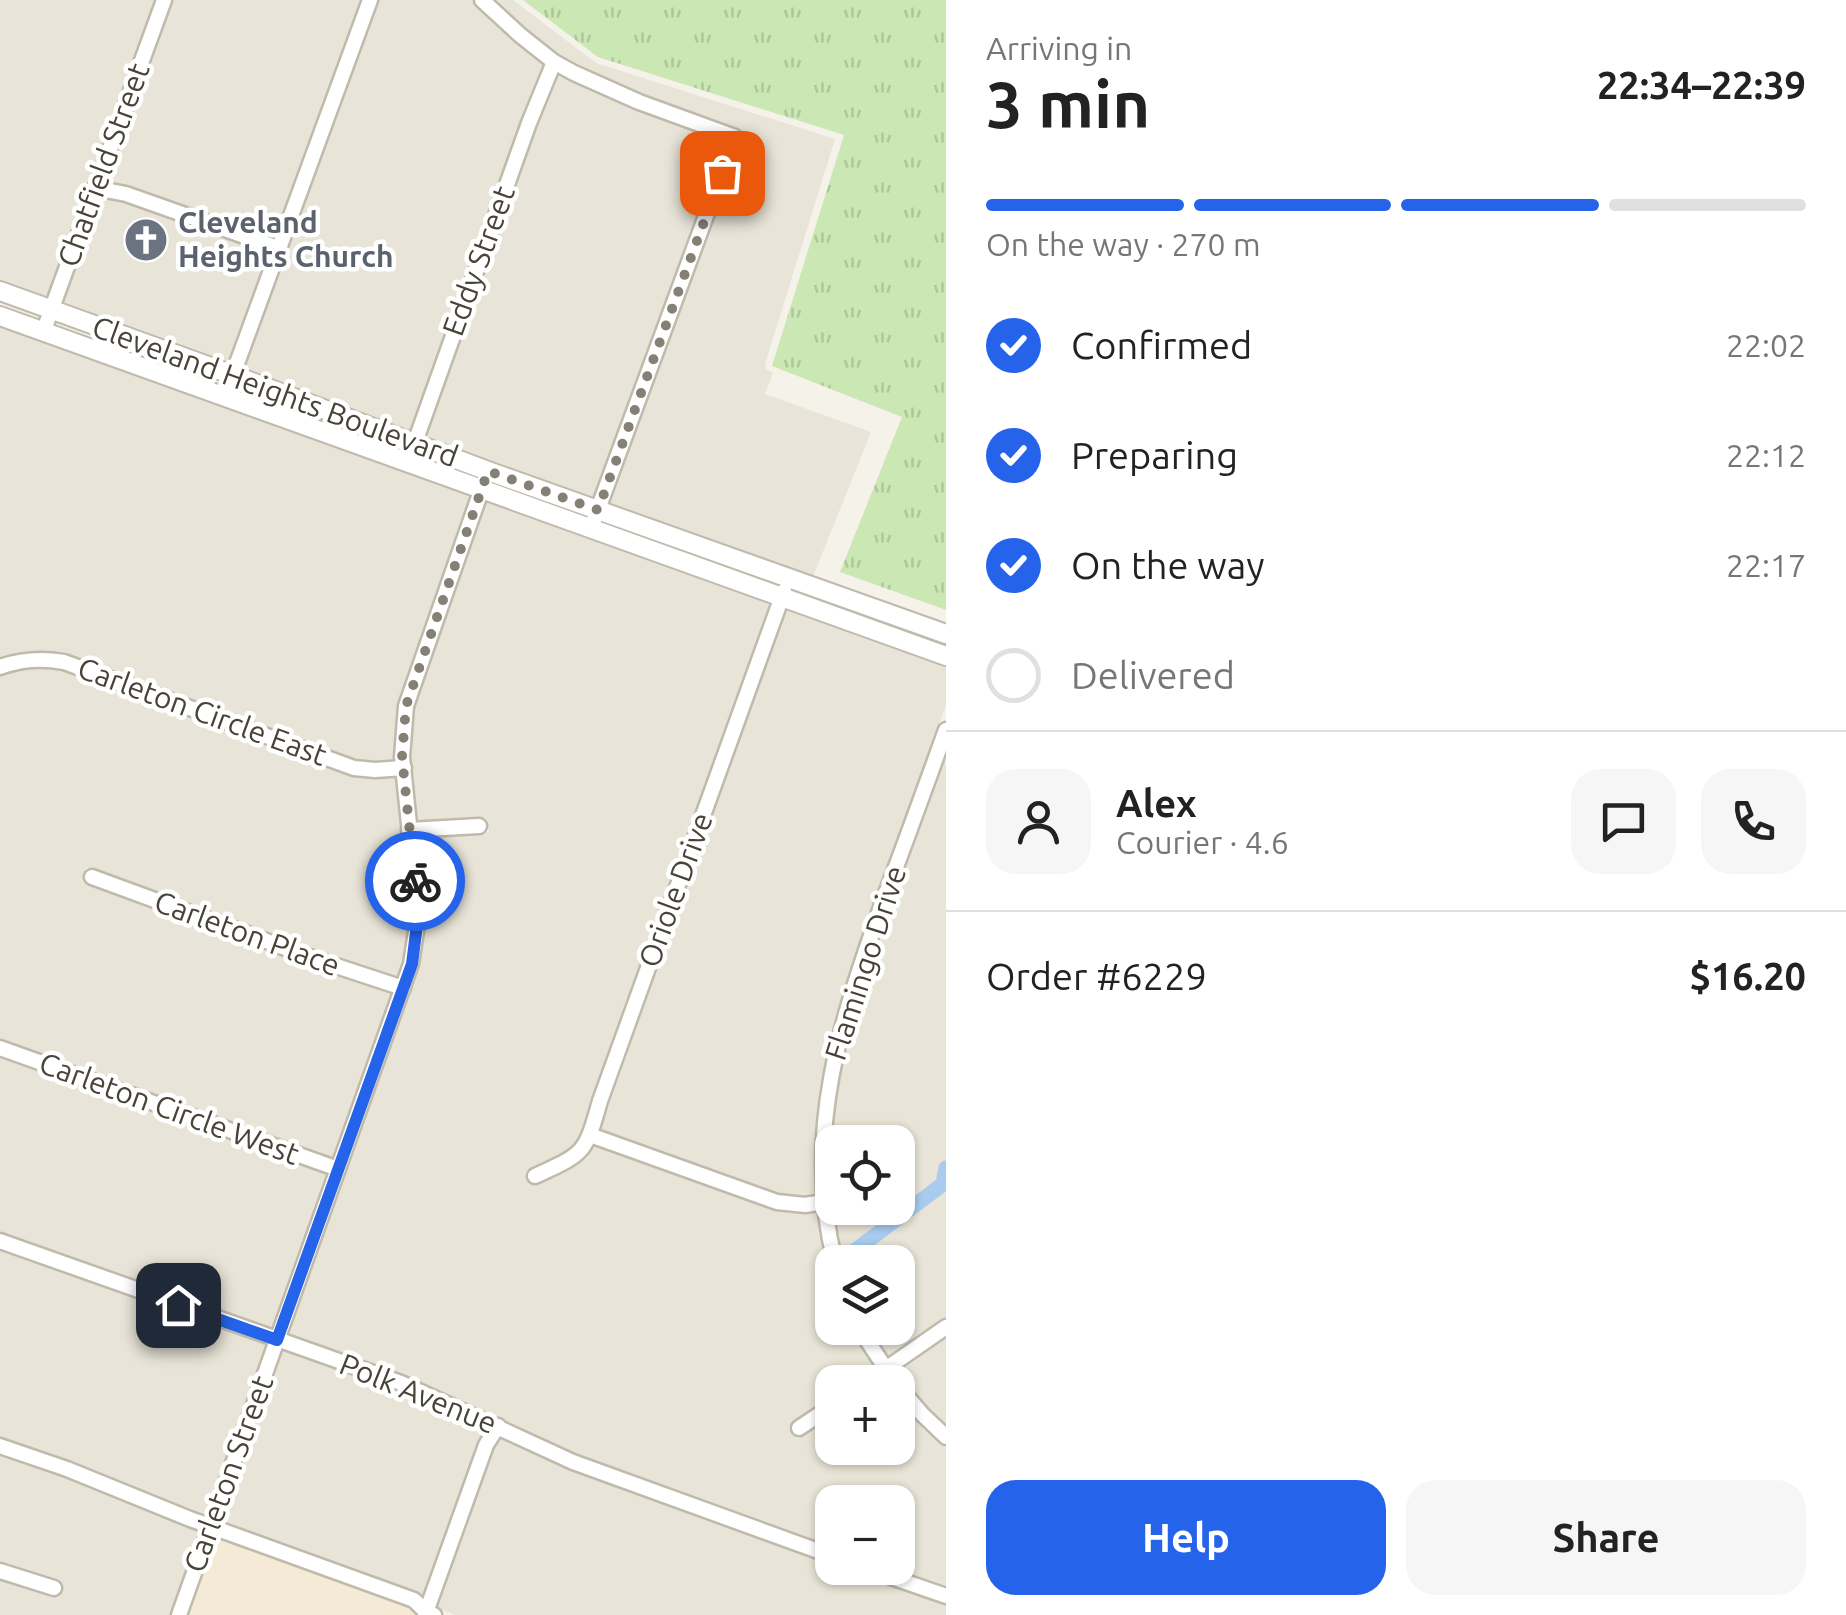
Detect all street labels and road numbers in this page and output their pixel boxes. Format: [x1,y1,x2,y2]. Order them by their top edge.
street label: Chatfield Street [50,58,156,271]
street label: Eddy Street [435,181,521,340]
street label: Cleveland Heights Boulevard [88,309,463,473]
street label: Carleton Circle East [73,650,332,772]
street label: Oriole Drive [631,808,719,971]
street label: Flamingo Drive [818,861,912,1064]
street label: Carleton Place [150,884,345,982]
street label: Carleton Circle West [35,1045,304,1171]
street label: Polk Avenue [335,1346,502,1440]
street label: Carleton Street [177,1371,279,1577]

